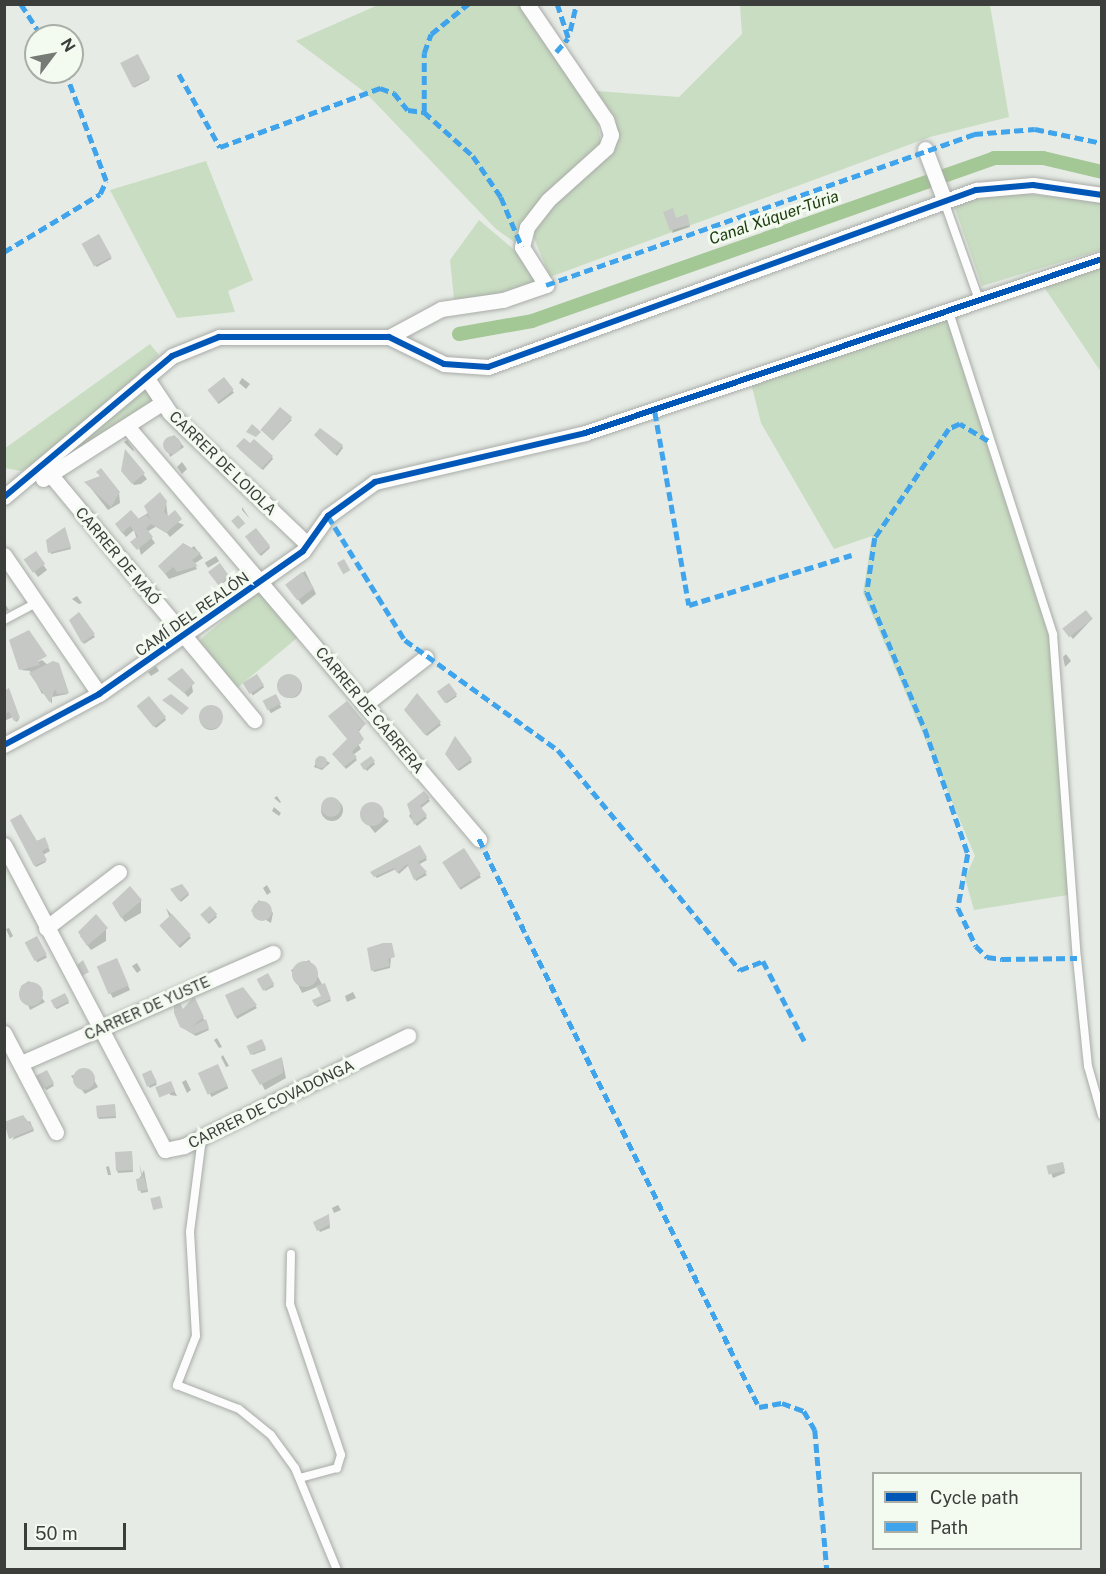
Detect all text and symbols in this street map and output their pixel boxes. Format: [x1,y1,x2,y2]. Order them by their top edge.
north arrow [24,24,84,84]
text: N [57,35,79,56]
water label: Canal Xúquer-Túria [707,187,841,249]
street label: CARRER DE LOIOLA [166,407,280,519]
street label: CARRER DE MAÓ [72,503,164,609]
street label: CAMÍ DEL REALÓN [132,568,252,660]
street label: CARRER DE CABRERA [312,643,428,777]
street label: CARRER DE YUSTE [82,972,212,1044]
street label: CARRER DE COVADONGA [185,1056,357,1152]
legend [872,1472,1082,1550]
text: Cycle path [930,1487,1019,1508]
scale bar [27,1511,129,1549]
text: Path [930,1517,968,1538]
text: 50 m [35,1523,78,1544]

